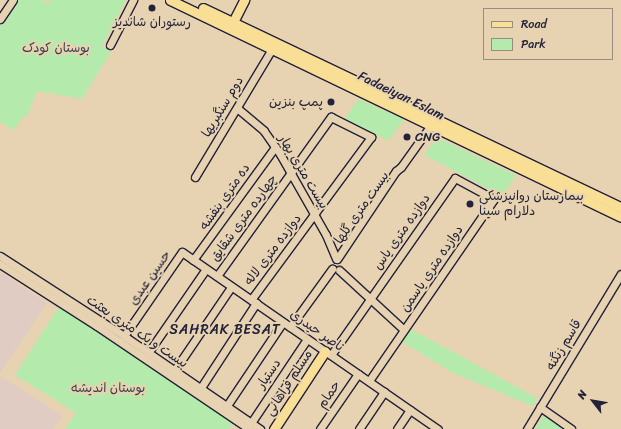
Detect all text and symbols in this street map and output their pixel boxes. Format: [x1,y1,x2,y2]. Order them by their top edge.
marker: رستوران شاندیز [147,3,157,13]
legend [483,8,613,60]
text: Road [521,13,547,35]
place label: رستوران شاندیز [113,14,191,30]
text: Park [521,33,546,55]
park label: بوستان کودک [22,40,90,56]
street label: Fadaeiyan Eslam [355,68,447,124]
street label: دوم سنگبریها [199,74,247,140]
place label: پمپ بنزین [269,94,323,110]
marker: پمپ بنزین [326,97,336,107]
place label: CNG [415,129,440,145]
street label: بیست متری بهار [275,132,331,212]
marker: CNG [402,132,412,142]
street label: ده متری بنفشه [196,161,254,233]
street label: بیست متری گلها [331,169,393,247]
street label: چهارده متری شقایق [207,172,281,264]
place label: بیمارستان روانپزشکی دلارام سینا [479,189,584,220]
street label: دوازده متری یاس [370,191,434,273]
marker: بیمارستان روانپزشکی دلارام سینا [464,198,476,210]
street label: دوازده متری لاله [241,211,305,289]
street label: دوازده متری یاسمن [397,223,467,315]
street label: حسین عبدی [126,248,174,308]
street label: بیست و یک متری بعثت [83,292,191,372]
street label: ناصر حیدری [287,307,347,355]
street label: قاسم زنگنه [543,317,585,373]
district label: SAHRAK BESAT [170,322,280,338]
street label: مسلم فراهانی [262,347,316,419]
street label: دستیار [253,356,285,392]
street label: حمام [314,378,344,412]
park label: بوستان اندیشه [71,380,145,396]
north arrow [573,381,613,421]
text: N [572,386,592,403]

